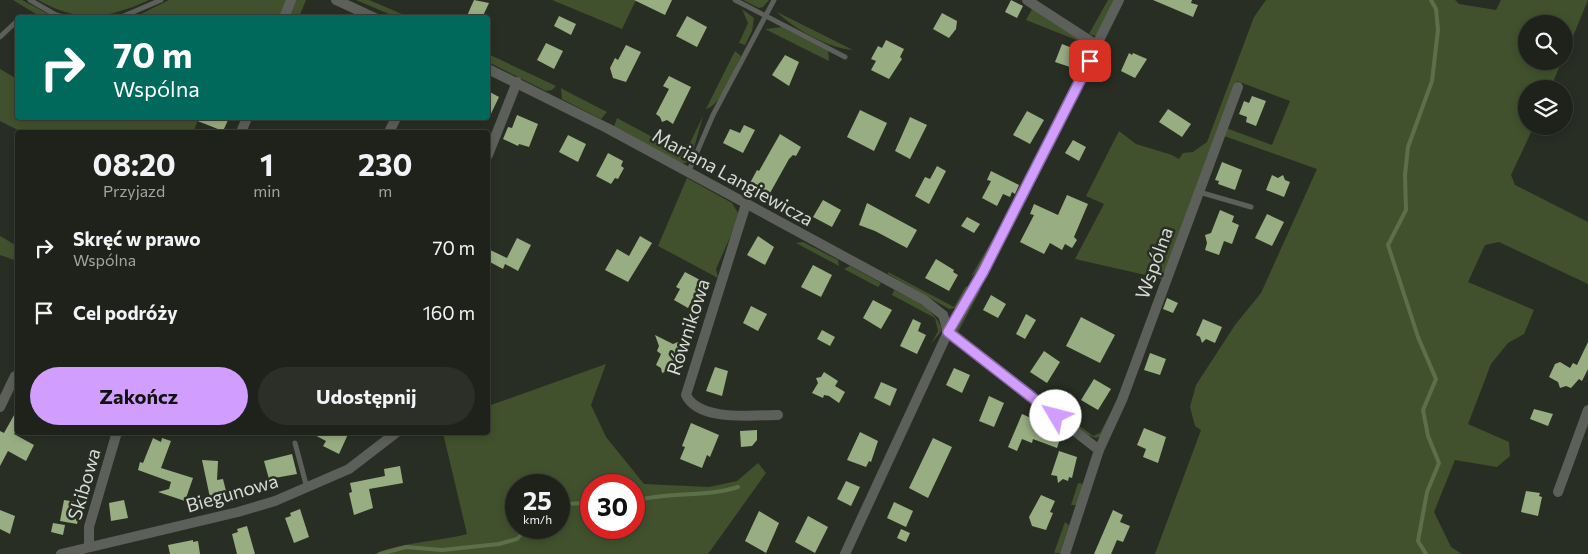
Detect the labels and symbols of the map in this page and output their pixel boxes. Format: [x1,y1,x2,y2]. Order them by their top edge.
pin [1069,40,1111,82]
street label: Mariana Langiewicza [649,123,818,230]
street label: Wspólna [1130,224,1177,302]
street label: Równikowa [661,276,714,378]
position arrow [1029,389,1081,441]
street label: Skibowa [62,445,105,522]
street label: Biegunowa [183,468,281,517]
speed limit sign: 30 [580,474,645,539]

